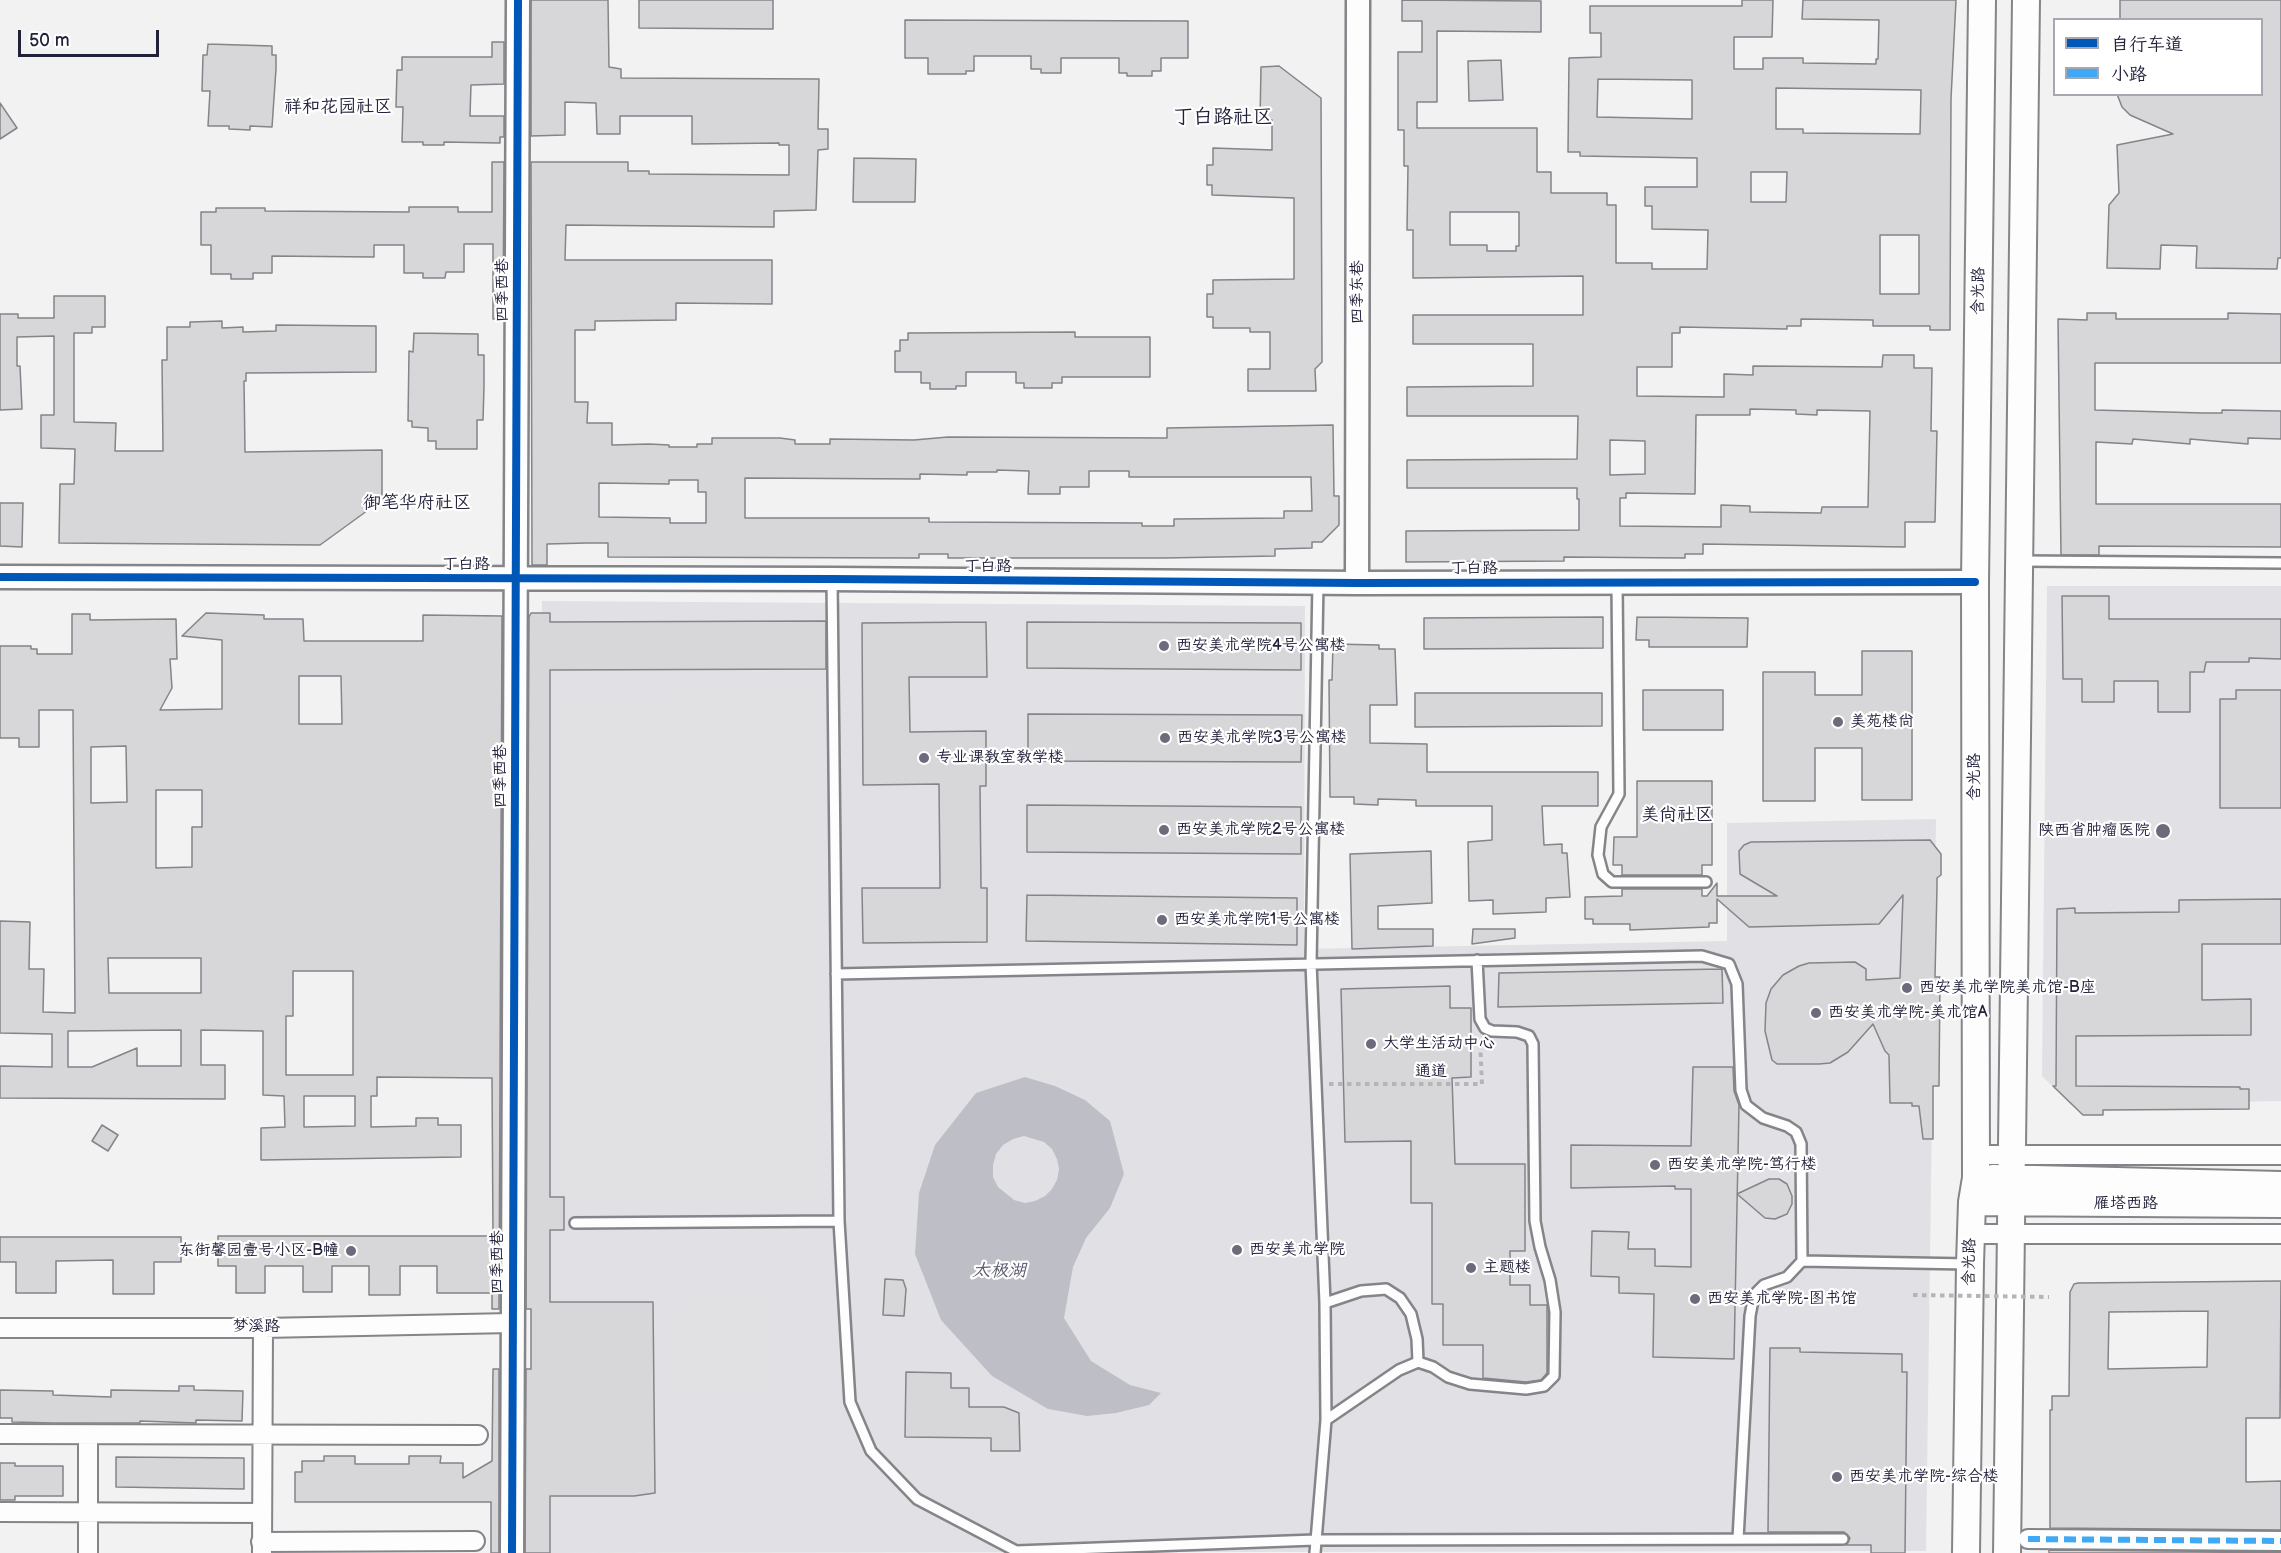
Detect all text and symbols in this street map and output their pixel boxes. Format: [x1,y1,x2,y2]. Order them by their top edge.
scale bar [21,18,162,56]
legend [2053,18,2263,96]
text: 50 m [29,30,70,51]
text: 自行车道 [2111,34,2183,55]
text: 小路 [2111,64,2147,85]
district label: 祥和花园社区 [284,96,392,118]
district label: 丁白路社区 [1173,106,1273,130]
street label: 四季西巷 [493,258,513,322]
street label: 四季东巷 [1348,260,1368,324]
street label: 含光路 [1969,267,1989,315]
district label: 御笔华府社区 [363,492,471,514]
street label: 丁白路 [442,555,490,575]
street label: 丁白路 [964,557,1012,577]
street label: 丁白路 [1450,559,1498,579]
place label: 西安美术学院4号公寓楼 [1176,636,1346,656]
marker: 西安美术学院4号公寓楼 [1157,639,1171,653]
place label: 美苑楼尚 [1850,712,1914,732]
marker: 美苑楼尚 [1831,715,1845,729]
place label: 西安美术学院3号公寓楼 [1177,728,1347,748]
marker: 西安美术学院3号公寓楼 [1158,731,1172,745]
street label: 四季西巷 [491,744,511,808]
place label: 专业课教室教学楼 [936,748,1064,768]
marker: 专业课教室教学楼 [917,751,931,765]
street label: 含光路 [1965,753,1985,801]
district label: 美尚社区 [1641,804,1713,826]
place label: 西安美术学院2号公寓楼 [1176,820,1345,840]
place label: 陕西省肿瘤医院 [2038,821,2150,841]
marker: 陕西省肿瘤医院 [2154,822,2172,840]
marker: 西安美术学院2号公寓楼 [1157,823,1171,837]
place label: 西安美术学院1号公寓楼 [1174,910,1340,930]
marker: 西安美术学院1号公寓楼 [1155,913,1169,927]
place label: 西安美术学院美术馆-B座 [1919,978,2096,998]
marker: 西安美术学院美术馆-B座 [1900,981,1914,995]
place label: 西安美术学院-美术馆A [1828,1003,1988,1023]
marker: 西安美术学院-美术馆A [1809,1006,1823,1020]
place label: 大学生活动中心 [1383,1034,1495,1054]
marker: 大学生活动中心 [1364,1037,1378,1051]
street label: 通道 [1415,1062,1447,1082]
place label: 西安美术学院-笃行楼 [1667,1155,1817,1175]
marker: 西安美术学院-笃行楼 [1648,1158,1662,1172]
street label: 雁塔西路 [2094,1194,2158,1214]
street label: 四季西巷 [488,1230,508,1294]
street label: 含光路 [1960,1238,1980,1286]
place label: 西安美术学院 [1249,1240,1345,1260]
place label: 东街馨园壹号小区-B幢 [178,1241,339,1261]
marker: 西安美术学院 [1230,1243,1244,1257]
marker: 东街馨园壹号小区-B幢 [344,1244,358,1258]
place label: 主题楼 [1483,1258,1531,1278]
water label: 太极湖 [972,1260,1026,1282]
marker: 主题楼 [1464,1261,1478,1275]
place label: 西安美术学院-图书馆 [1707,1289,1857,1309]
marker: 西安美术学院-图书馆 [1688,1292,1702,1306]
street label: 梦溪路 [232,1317,280,1337]
place label: 西安美术学院-综合楼 [1849,1467,1999,1487]
marker: 西安美术学院-综合楼 [1830,1470,1844,1484]

